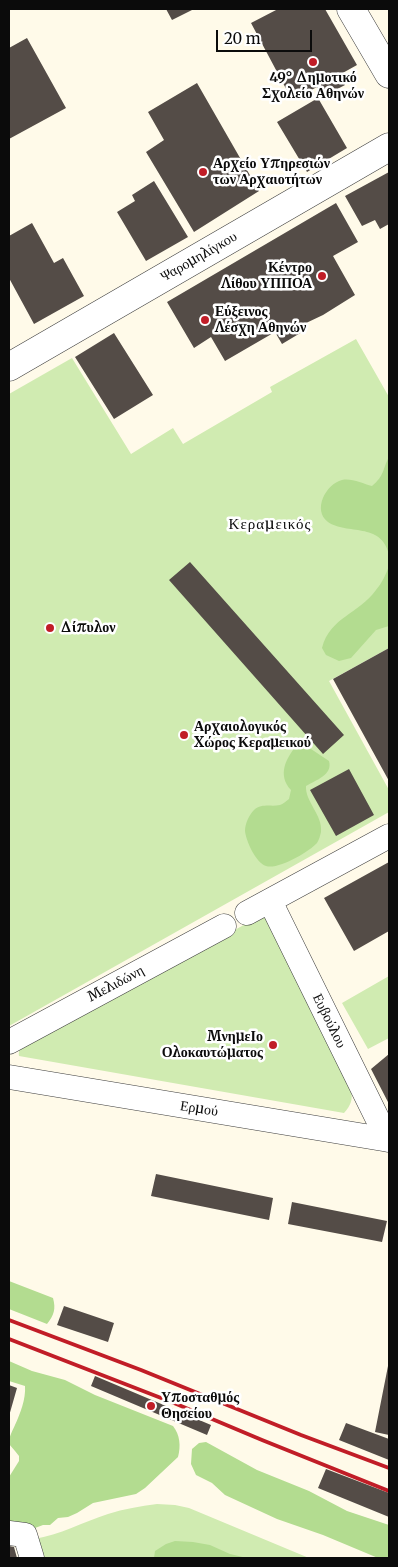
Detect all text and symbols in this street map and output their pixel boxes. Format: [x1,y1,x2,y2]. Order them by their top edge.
scale bar [218,20,314,52]
text: 20 m [224,29,261,48]
marker: 49° Δημοτικό Σχολείο Αθηνών [307,56,319,68]
place label: 49° Δημοτικό Σχολείο Αθηνών [262,70,364,102]
place label: Αρχείο Υπηρεσιών των Αρχαιοτήτων [213,156,330,188]
marker: Αρχείο Υπηρεσιών των Αρχαιοτήτων [197,166,209,178]
street label: Ψαρομηλίγκου [158,228,240,286]
place label: Κέντρο Λίθου ΥΠΠΟΑ [221,260,312,292]
marker: Κέντρο Λίθου ΥΠΠΟΑ [316,270,328,282]
place label: Εύξεινος Λέσχη Αθηνών [215,304,306,336]
marker: Εύξεινος Λέσχη Αθηνών [199,314,211,326]
district label: Κεραμεικός [227,516,313,534]
place label: Δίπυλον [60,620,115,636]
marker: Δίπυλον [44,622,56,634]
place label: Αρχαιολογικός Χώρος Κεραμεικού [194,719,311,752]
marker: Αρχαιολογικός Χώρος Κεραμεικού [178,729,190,741]
street label: Μελιδώνη [85,962,147,1006]
street label: Ευβούλου [309,991,349,1051]
place label: ΜνημεΙο Ολοκαυτώματος [162,1029,263,1062]
marker: ΜνημεΙο Ολοκαυτώματος [267,1039,279,1051]
street label: Ερμού [179,1098,219,1120]
place label: Υποσταθμός Θησείου [161,1390,239,1422]
marker: Υποσταθμός Θησείου [145,1400,157,1412]

